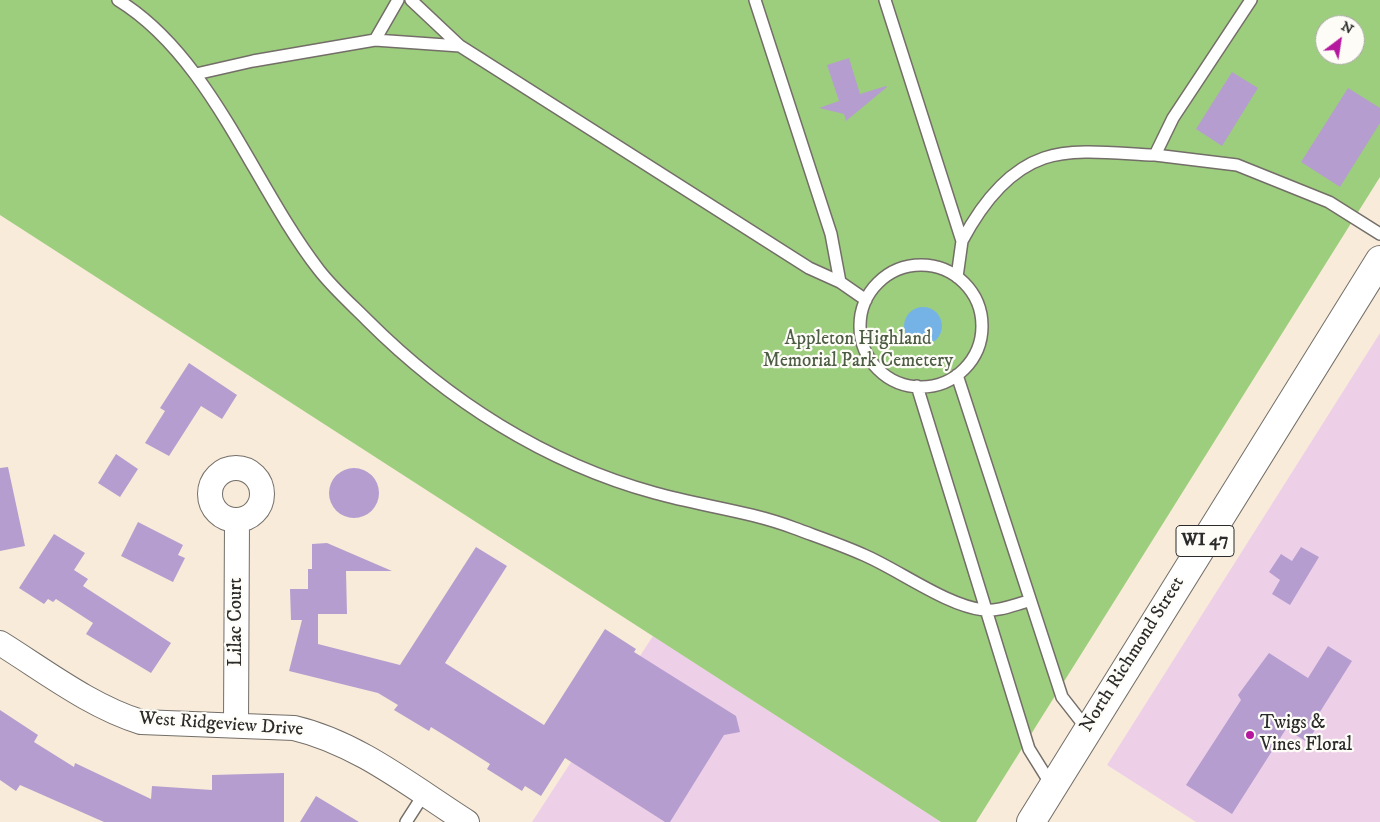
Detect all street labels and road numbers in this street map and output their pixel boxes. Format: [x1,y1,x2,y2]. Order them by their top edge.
road number: WI 47 [1176,526,1234,556]
street label: North Richmond Street [1076,573,1190,737]
street label: Lilac Court [226,578,248,666]
street label: West Ridgeview Drive [138,708,304,742]

